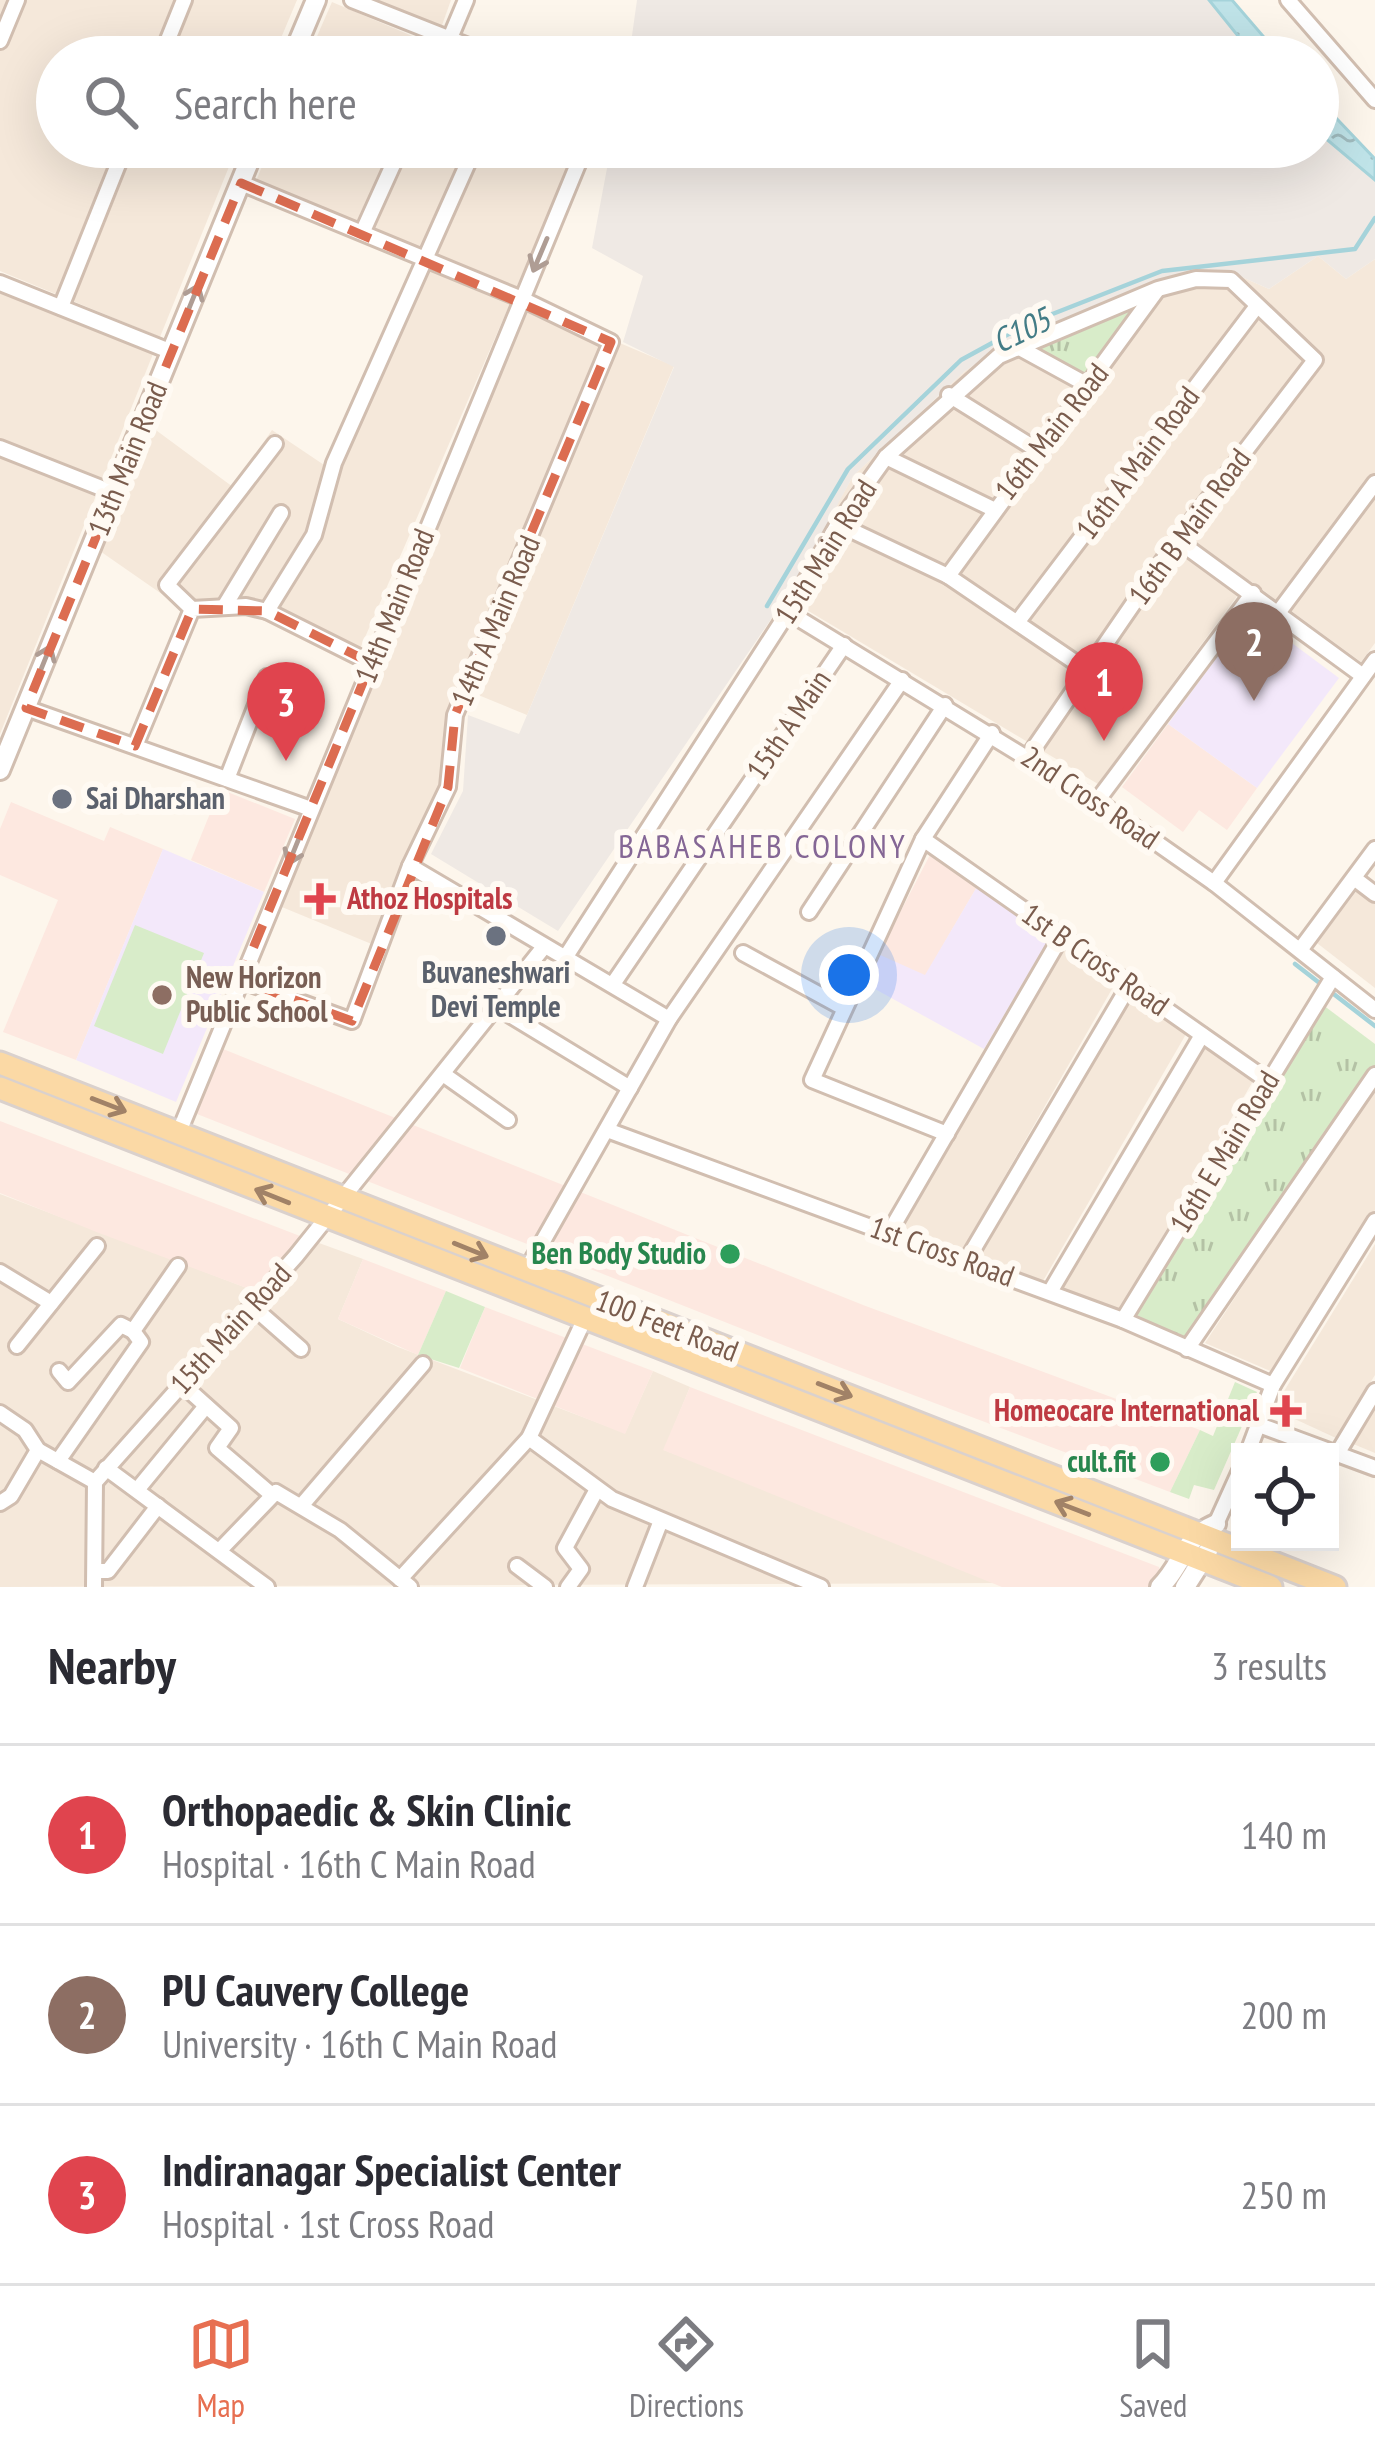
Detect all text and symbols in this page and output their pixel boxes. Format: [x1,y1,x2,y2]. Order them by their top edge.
search box [36,36,1339,168]
icon: search [78,69,144,135]
text: Search here [174,73,357,131]
one-way arrow [528,236,549,273]
one-way arrow [183,284,204,321]
water label: C105 [985,296,1060,362]
street label: 16th Main Road [985,355,1116,507]
street label: 13th Main Road [78,376,175,541]
street label: 16th A Main Road [1066,378,1207,546]
street label: 16th B Main Road [1119,440,1259,612]
street label: 15th Main Road [765,472,884,631]
street label: 14th Main Road [345,523,442,688]
street label: 14th A Main Road [441,529,548,712]
pin: 2 [1215,602,1293,701]
pin: 1 [1065,642,1143,741]
one-way arrow [35,645,56,682]
pin: 3 [247,662,325,761]
street label: 15th A Main [737,662,839,787]
street label: 2nd Cross Road [1014,736,1167,857]
place label: Sai Dharshan [86,778,225,817]
marker: Sai Dharshan [49,786,75,812]
district label: BABASAHEB COLONY [618,824,908,867]
one-way arrow [283,829,304,866]
place label: Athoz Hospitals [346,878,512,917]
marker: Athoz Hospitals [304,883,336,915]
street label: 1st B Cross Road [1015,894,1177,1024]
marker: Buvaneshwari Devi Temple [483,923,509,949]
your location [819,945,879,1005]
place label: Buvaneshwari Devi Temple [422,952,570,1025]
place label: New Horizon Public School [186,957,328,1030]
marker: New Horizon Public School [149,982,175,1008]
street label: 16th E Main Road [1160,1063,1287,1239]
one-way arrow [90,1096,127,1118]
one-way arrow [255,1184,292,1206]
street label: 1st Cross Road [865,1207,1020,1295]
place label: Ben Body Studio [531,1233,706,1272]
one-way arrow [452,1240,489,1262]
marker: Ben Body Studio [717,1241,743,1267]
street label: 15th Main Road [161,1254,299,1402]
street label: 100 Feet Road [591,1280,744,1370]
one-way arrow [816,1381,853,1403]
place label: Homeocare International [994,1390,1260,1429]
marker: Homeocare International [1270,1395,1302,1427]
place label: cult.fit [1067,1441,1136,1480]
map controls [1231,1443,1339,1551]
button: locate [1231,1443,1339,1551]
marker: cult.fit [1147,1449,1173,1475]
one-way arrow [1055,1496,1092,1518]
text: Nearby [48,1632,176,1698]
text: 3 results [1211,1640,1327,1691]
text: Orthopaedic & Skin Clinic [162,1780,571,1838]
text: 1 [78,1809,96,1860]
text: 140 m [1241,1809,1327,1860]
text: Hospital · 16th C Main Road [162,1838,536,1889]
text: PU Cauvery College [162,1960,469,2018]
text: 2 [78,1989,96,2040]
text: 200 m [1241,1989,1327,2040]
text: University · 16th C Main Road [162,2018,557,2069]
text: Indiranagar Specialist Center [162,2140,621,2198]
text: 3 [78,2169,96,2220]
text: 250 m [1241,2169,1327,2220]
text: Hospital · 1st Cross Road [162,2198,494,2249]
tab: Map [188,2311,254,2426]
tab: Directions [629,2311,744,2426]
tab: Saved [1119,2311,1187,2426]

